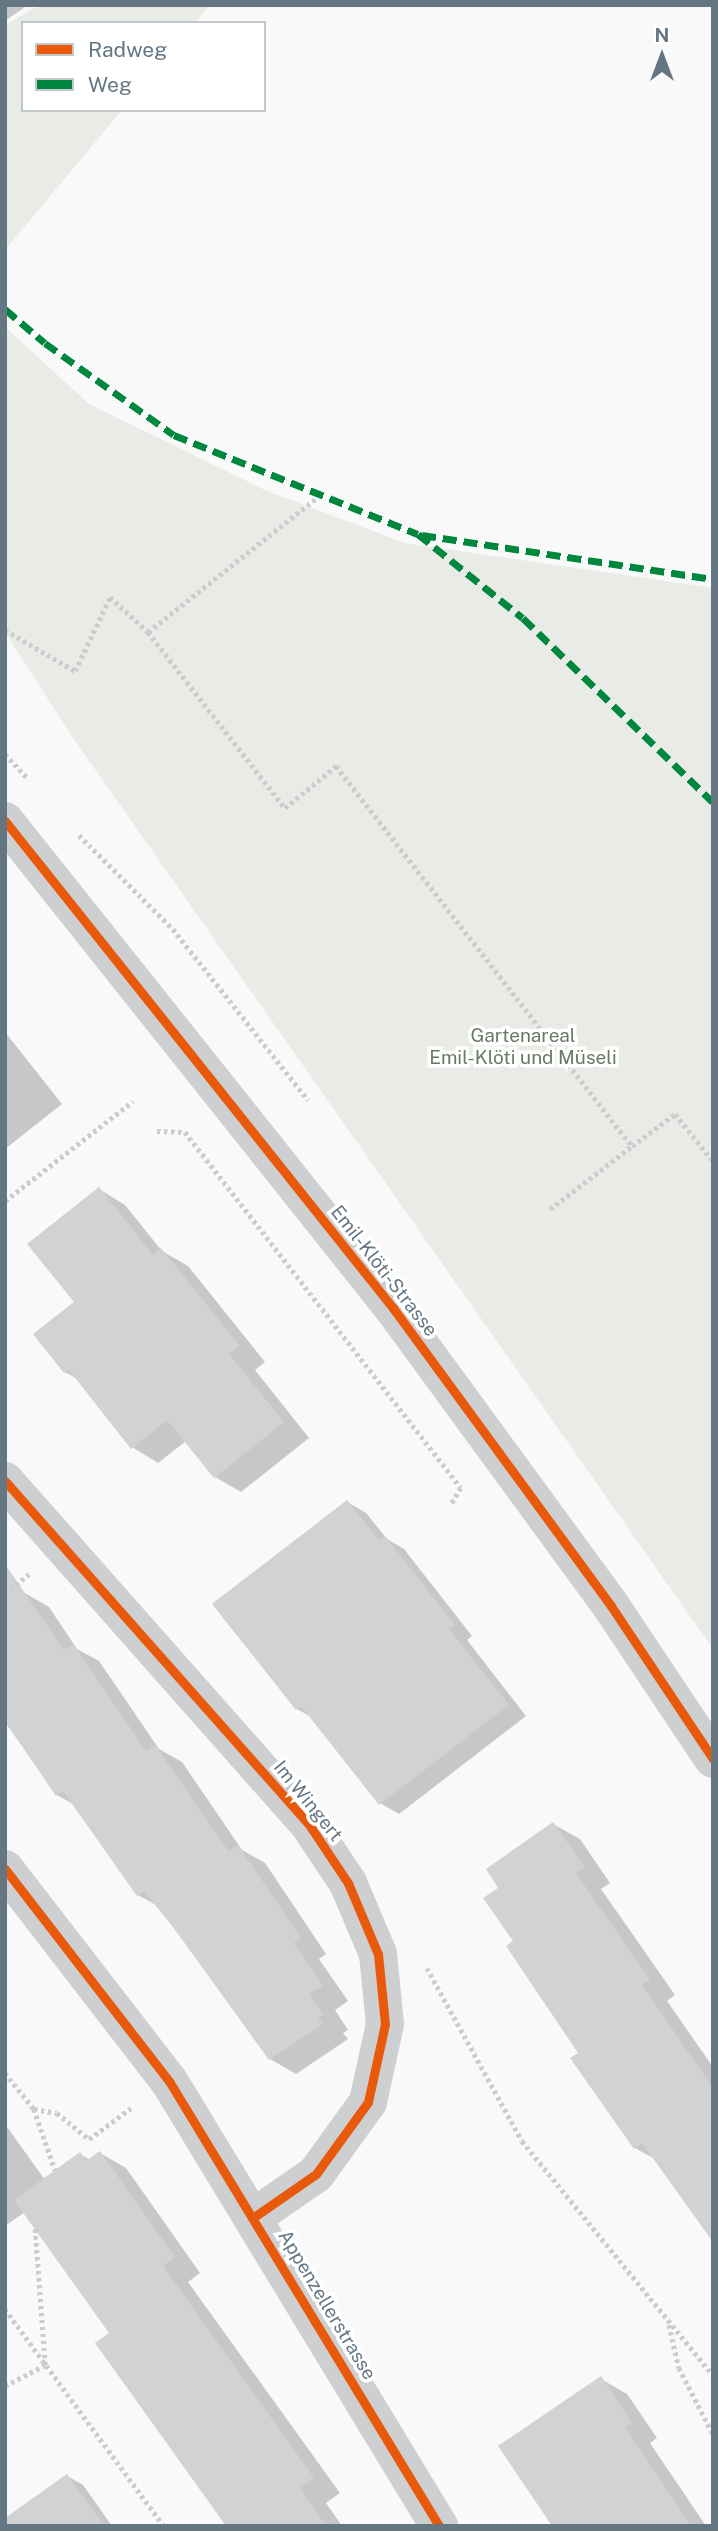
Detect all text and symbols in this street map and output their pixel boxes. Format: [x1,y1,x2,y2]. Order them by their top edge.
legend [21,21,266,112]
north arrow [627,21,697,91]
text: N [655,24,669,46]
text: Radweg [88,37,167,62]
text: Weg [88,72,132,97]
park label: Gartenareal Emil-Klöti und Müseli [429,1025,617,1069]
street label: Emil-Klöti-Strasse [326,1201,442,1341]
street label: Im Wingert [269,1756,347,1846]
street label: Appenzellerstrasse [273,2226,381,2384]

